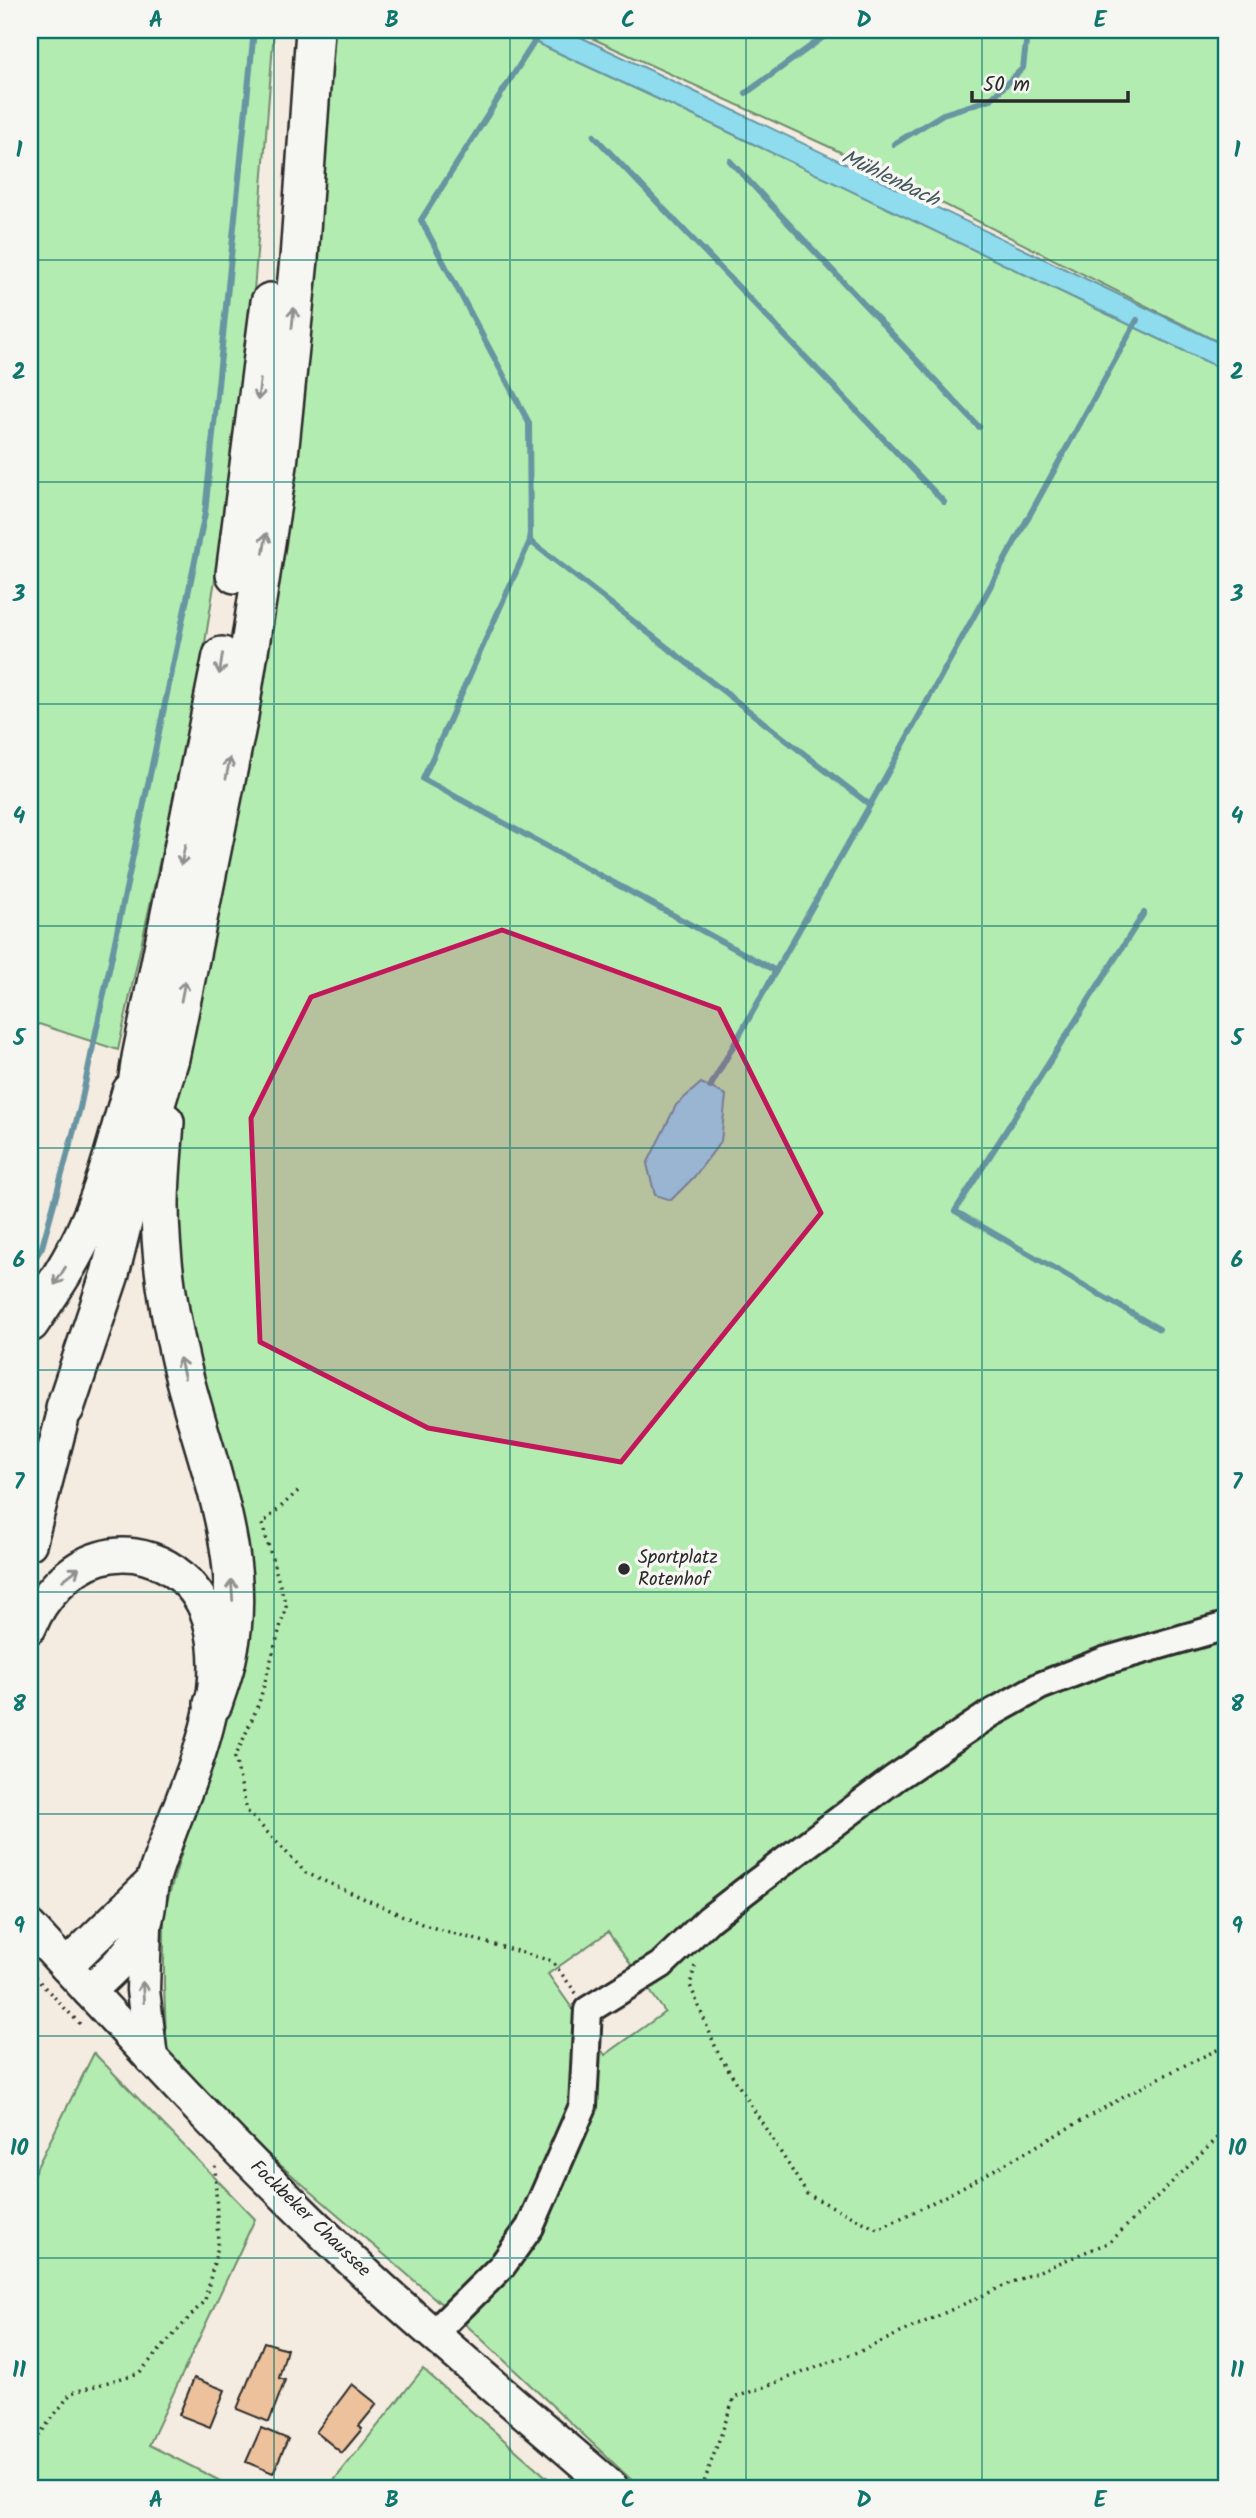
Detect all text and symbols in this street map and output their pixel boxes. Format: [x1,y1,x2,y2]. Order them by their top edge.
text: A [149,3,163,39]
text: B [385,3,399,39]
text: C [621,3,635,39]
text: D [856,3,872,39]
text: E [1094,3,1108,39]
scale bar [972,60,1128,104]
text: 50 m [983,69,1030,102]
text: 1 [16,133,23,169]
text: 1 [1234,133,1241,169]
water label: Mühlenbach [836,141,946,218]
one-way arrow [287,307,300,329]
text: 2 [12,355,26,391]
text: 2 [1230,355,1244,391]
one-way arrow [252,379,265,401]
one-way arrow [259,532,272,555]
text: 3 [12,577,26,613]
text: 3 [1230,577,1244,613]
one-way arrow [214,652,227,675]
one-way arrow [222,757,236,780]
text: 4 [13,799,26,835]
text: 4 [1231,799,1244,835]
one-way arrow [176,843,190,866]
one-way arrow [177,980,191,1003]
text: 5 [12,1021,27,1057]
text: 5 [1230,1021,1245,1057]
text: 6 [13,1243,25,1279]
text: 6 [1231,1243,1243,1279]
one-way arrow [53,1266,67,1286]
one-way arrow [175,1357,188,1379]
text: 7 [14,1465,26,1501]
text: 7 [1232,1465,1244,1501]
place label: Sportplatz Rotenhof [638,1543,718,1595]
marker: Sportplatz Rotenhof [616,1561,632,1577]
one-way arrow [61,1567,80,1581]
one-way arrow [226,1578,239,1601]
text: 8 [12,1687,26,1723]
text: 8 [1230,1687,1244,1723]
text: 9 [13,1909,25,1945]
text: 9 [1231,1909,1243,1945]
one-way arrow [136,1981,149,2004]
text: 10 [10,2131,29,2167]
text: 10 [1228,2131,1247,2167]
street label: Fockbeker Chaussee [242,2153,378,2285]
text: 11 [12,2353,26,2389]
text: 11 [1230,2353,1244,2389]
text: A [149,2483,163,2518]
text: B [385,2483,399,2518]
text: C [621,2483,635,2518]
text: D [856,2483,872,2518]
text: E [1094,2483,1108,2518]

